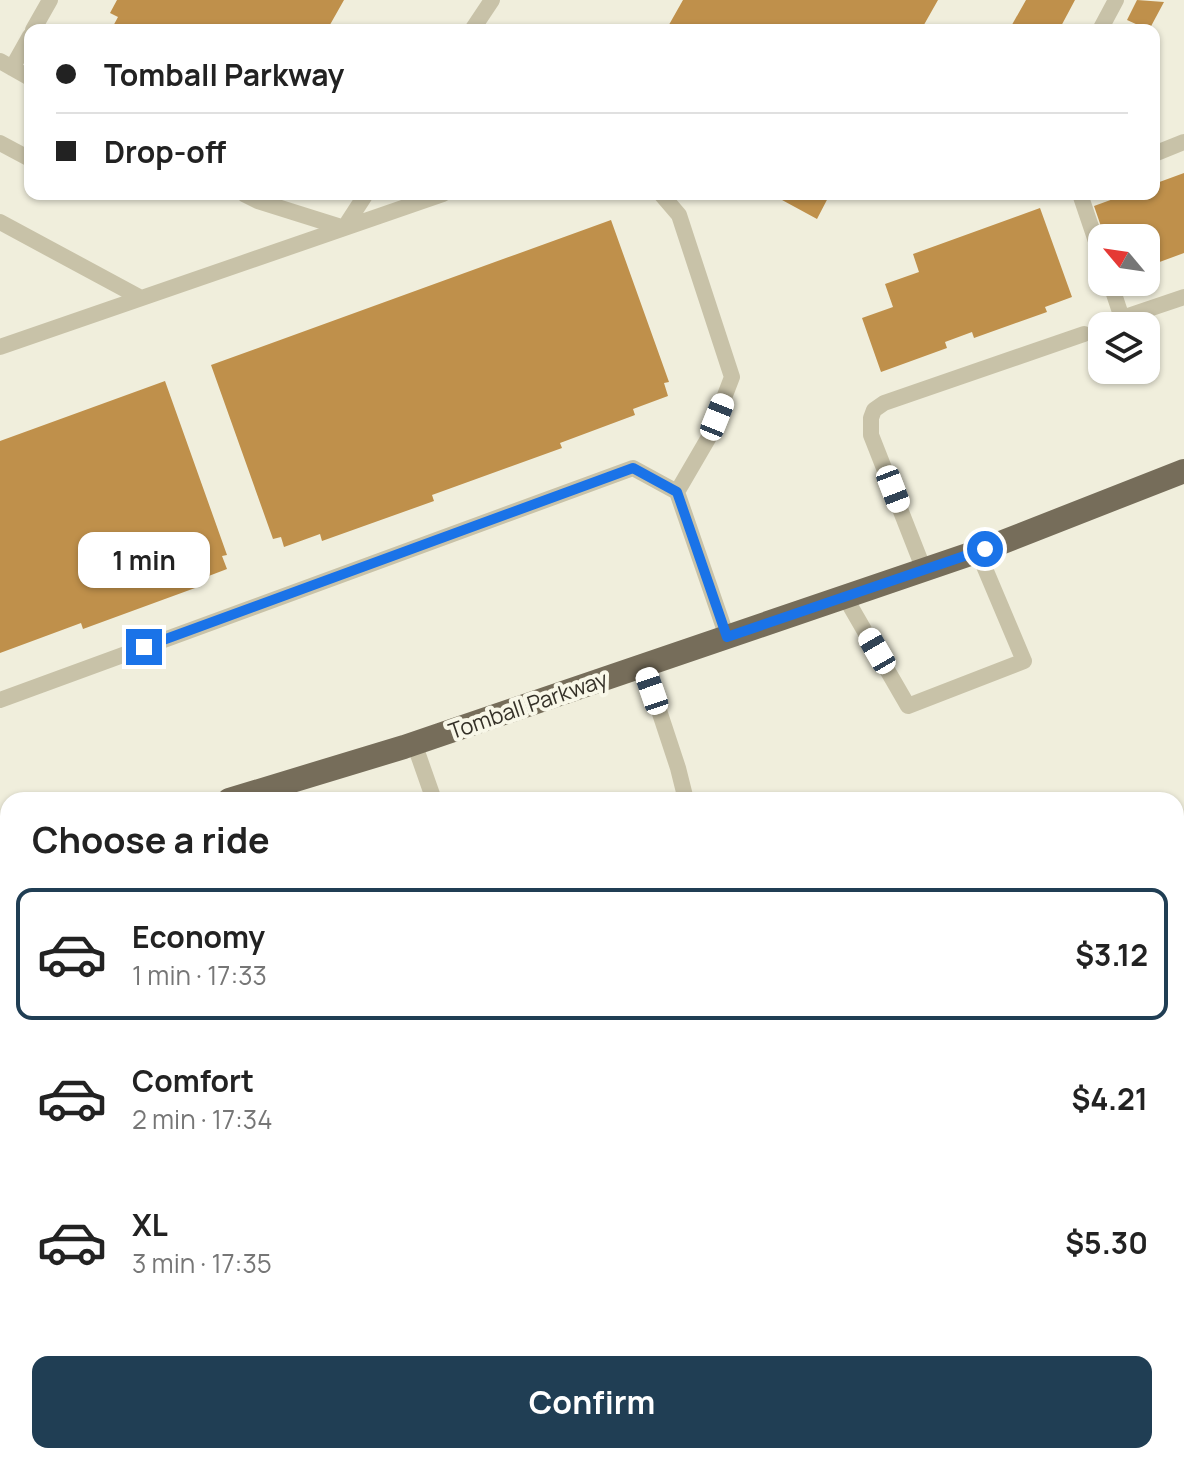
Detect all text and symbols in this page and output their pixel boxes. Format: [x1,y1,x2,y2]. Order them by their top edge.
text: Tomball Parkway [104,54,344,95]
text: Drop-off [104,131,226,172]
north arrow [1088,224,1160,296]
map controls [1088,224,1160,384]
button: layers [1088,312,1160,384]
car [697,390,737,444]
car [873,462,913,516]
callout: 1 min [78,531,210,587]
route start [967,531,1003,567]
text: 1 min [112,542,176,578]
car [855,624,899,678]
route end [126,629,162,665]
street label: Tomball Parkway [445,664,612,746]
car [633,664,671,718]
text: Choose a ride [32,815,270,864]
text: Economy [132,916,265,957]
icon: car [36,918,108,990]
text: $3.12 [1075,934,1148,975]
text: 1 min · 17:33 [132,957,267,993]
text: Comfort [132,1060,254,1101]
icon: car [36,1062,108,1134]
text: $4.21 [1071,1078,1148,1119]
text: 2 min · 17:34 [132,1101,273,1137]
text: XL [132,1204,168,1245]
icon: car [36,1206,108,1278]
text: $5.30 [1065,1222,1148,1263]
text: 3 min · 17:35 [132,1245,272,1281]
button: Confirm [32,1356,1152,1448]

